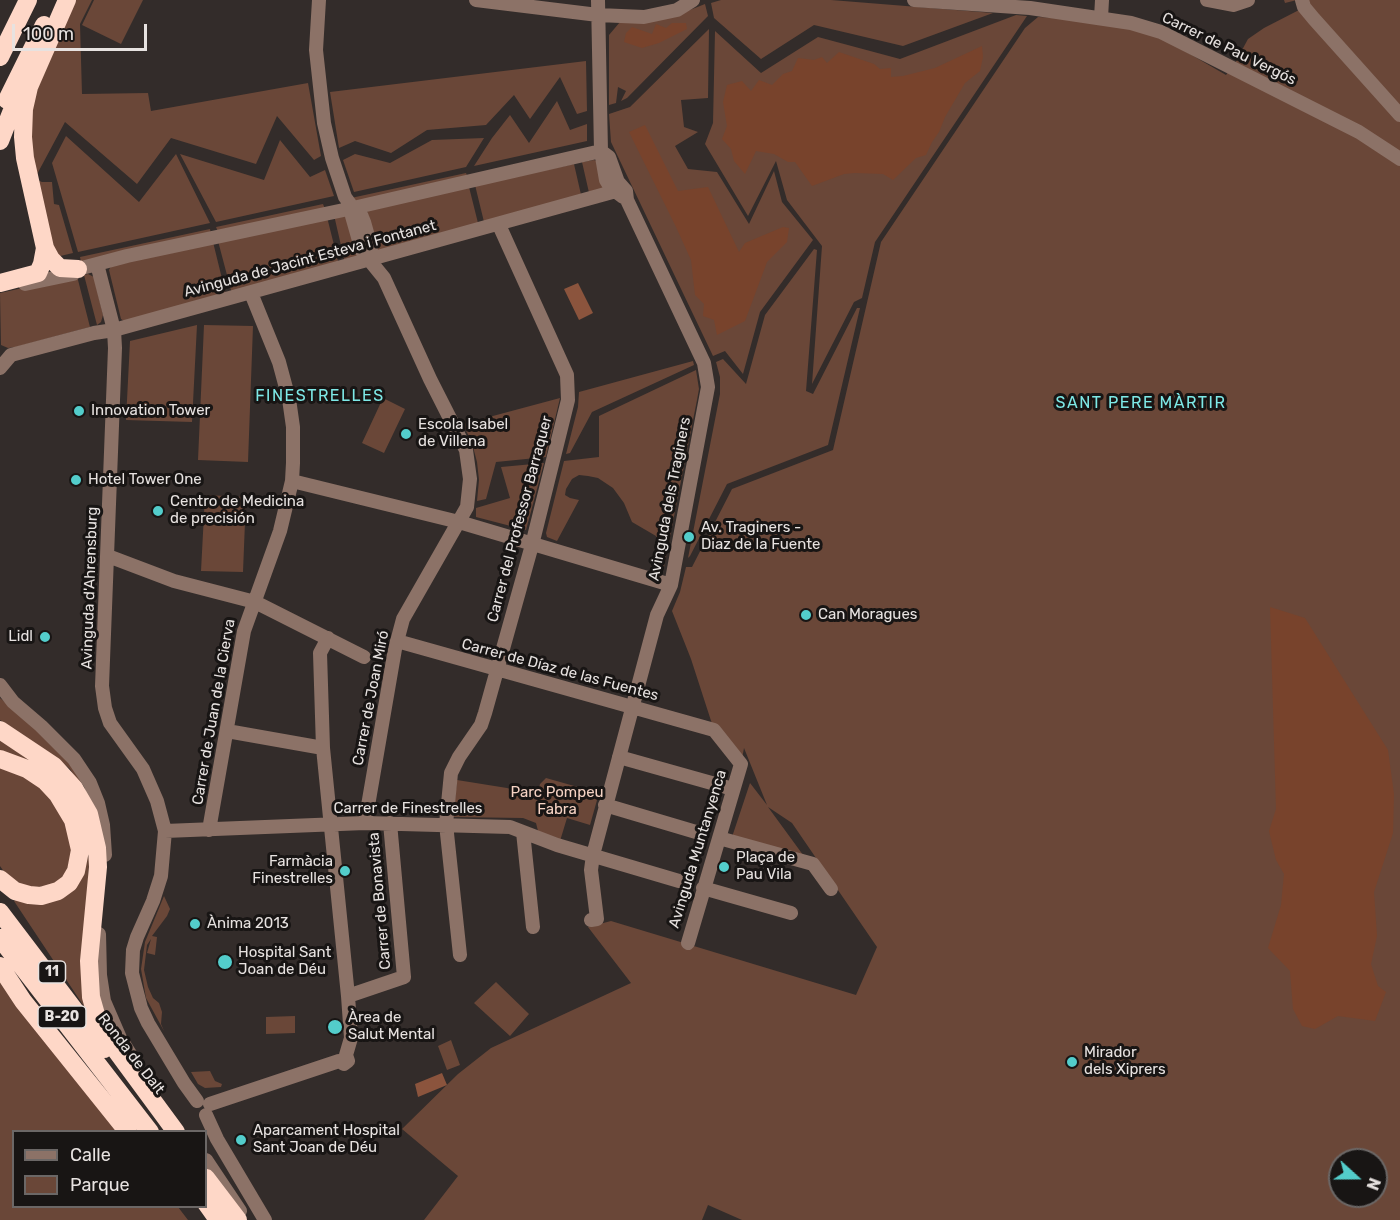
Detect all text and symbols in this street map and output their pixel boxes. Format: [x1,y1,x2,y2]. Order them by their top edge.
street label: Carrer de Pau Vergós [1159,9,1299,89]
scale bar [15,12,150,50]
text: 100 m [23,23,74,45]
street label: Avinguda de Jacint Esteva i Fontanet [182,217,438,301]
district label: FINESTRELLES [255,386,385,406]
district label: SANT PERE MÀRTIR [1056,393,1226,413]
place label: Innovation Tower [91,402,210,420]
marker: Innovation Tower [72,404,86,418]
street label: Carrer del Professor Barraquer [484,414,556,624]
place label: Escola Isabel de Villena [418,416,508,451]
street label: Avinguda dels Traginers [645,416,695,582]
marker: Escola Isabel de Villena [399,427,413,441]
place label: Hotel Tower One [88,471,202,489]
marker: Hotel Tower One [69,473,83,487]
place label: Centro de Medicina de precisión [170,493,304,528]
marker: Centro de Medicina de precisión [151,504,165,518]
street label: Avinguda d'Ahrensburg [78,506,102,670]
place label: Av. Traginers - Diaz de la Fuente [701,519,820,554]
marker: Av. Traginers - Diaz de la Fuente [682,530,696,544]
place label: Can Moragues [818,606,917,624]
marker: Can Moragues [799,608,813,622]
street label: Carrer de Juan de la Cierva [189,618,239,806]
place label: Lidl [8,628,33,646]
street label: Carrer de Joan Miró [349,629,393,767]
marker: Lidl [38,630,52,644]
street label: Carrer de Díaz de las Fuentes [460,635,660,705]
street label: Avinguda Muntanyenca [665,768,731,930]
park label: Parc Pompeu Fabra [510,784,604,819]
street label: Carrer de Finestrelles [334,800,482,818]
street label: Carrer de Bonavista [365,832,395,970]
place label: Plaça de Pau Vila [736,849,795,884]
place label: Farmàcia Finestrelles [252,853,333,888]
marker: Plaça de Pau Vila [717,860,731,874]
marker: Farmàcia Finestrelles [338,864,352,878]
place label: Ànima 2013 [207,915,289,933]
marker: Ànima 2013 [188,917,202,931]
place label: Hospital Sant Joan de Déu [238,944,331,979]
marker: Hospital Sant Joan de Déu [216,953,234,971]
road number: 11 [38,961,66,983]
road number: B-20 [38,1006,86,1028]
place label: Àrea de Salut Mental [348,1009,435,1044]
street label: Ronda de Dalt [94,1010,168,1098]
marker: Àrea de Salut Mental [326,1018,344,1036]
place label: Mirador dels Xiprers [1084,1044,1166,1079]
marker: Mirador dels Xiprers [1065,1055,1079,1069]
place label: Aparcament Hospital Sant Joan de Déu [253,1122,400,1157]
legend [12,1130,207,1208]
marker: Aparcament Hospital Sant Joan de Déu [234,1133,248,1147]
text: Calle [70,1144,111,1166]
north arrow [1328,1148,1388,1208]
text: Parque [70,1174,130,1196]
text: N [1362,1175,1384,1193]

